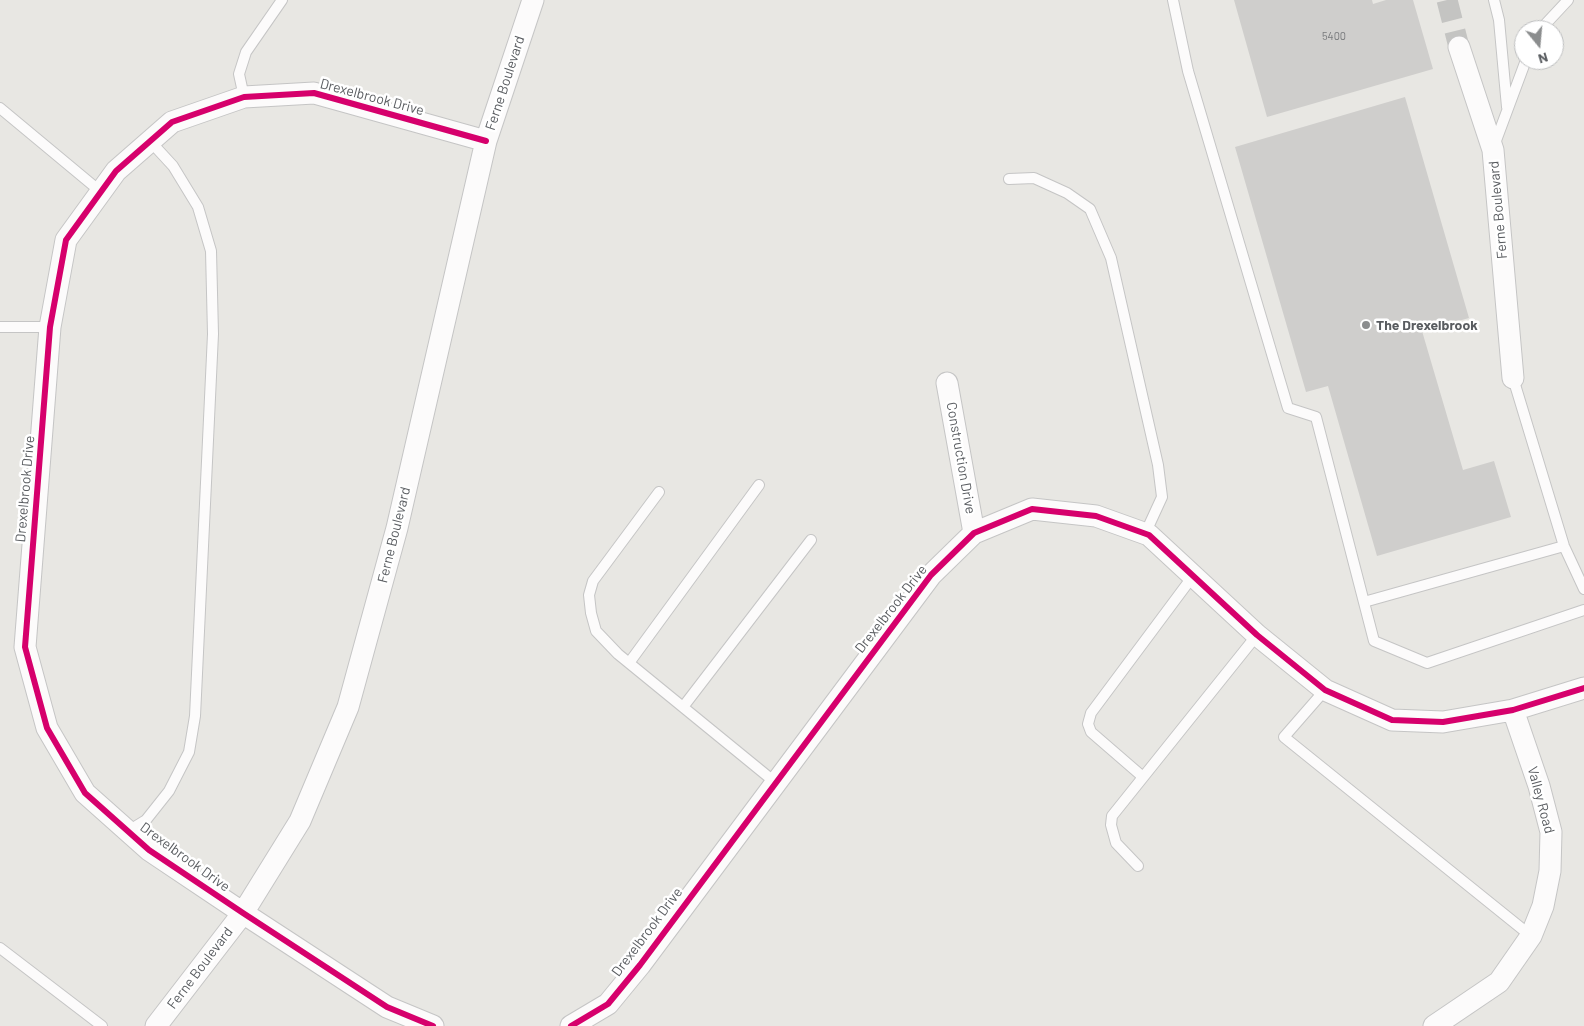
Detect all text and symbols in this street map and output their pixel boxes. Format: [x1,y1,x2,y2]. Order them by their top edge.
north arrow [1514,20,1564,70]
house number: 5400 [1322,29,1346,43]
street label: Ferne Boulevard [482,34,528,132]
text: N [1536,49,1550,68]
street label: Drexelbrook Drive [318,75,426,119]
street label: Ferne Boulevard [1485,160,1511,260]
place label: The Drexelbrook [1376,317,1478,333]
marker: The Drexelbrook [1360,319,1372,331]
street label: Construction Drive [943,401,979,515]
street label: Drexelbrook Drive [12,435,38,543]
street label: Ferne Boulevard [374,485,414,585]
street label: Drexelbrook Drive [851,562,931,656]
street label: Valley Road [1524,765,1558,835]
street label: Drexelbrook Drive [137,819,233,895]
street label: Drexelbrook Drive [608,884,686,980]
street label: Ferne Boulevard [164,924,236,1012]

